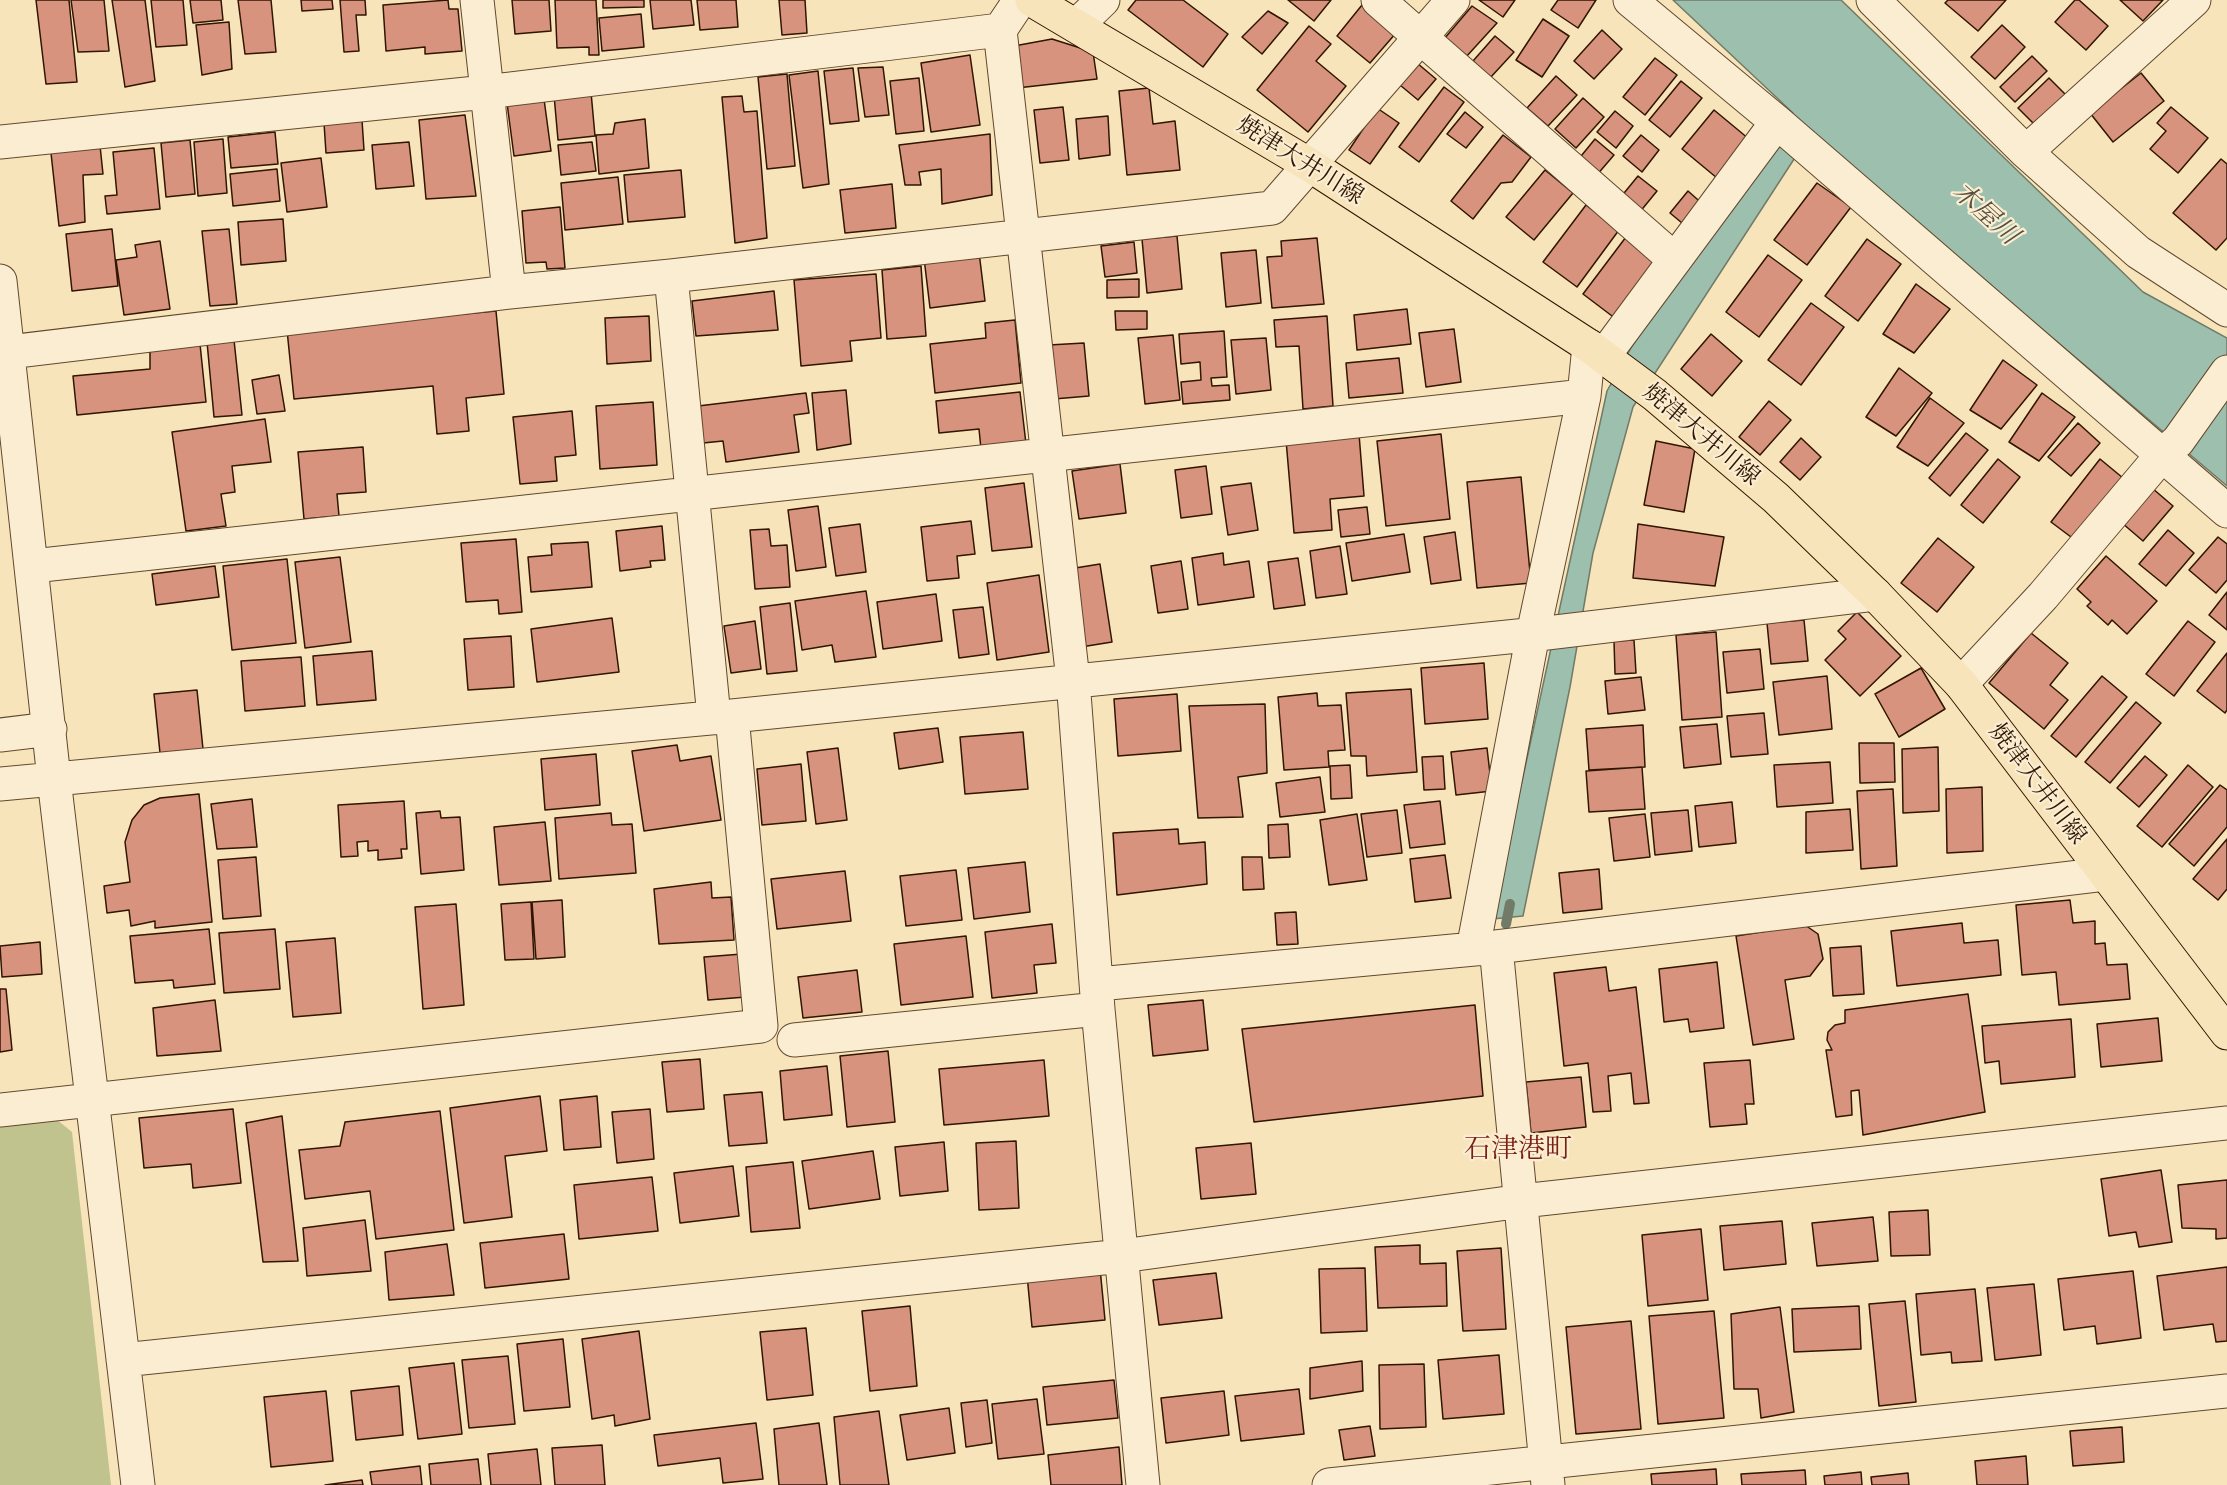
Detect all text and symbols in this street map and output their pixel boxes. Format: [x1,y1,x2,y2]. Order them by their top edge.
street label: 焼津大井川線 [1231,111,1369,211]
water label: 木屋川 [1946,176,2024,252]
street label: 焼津大井川線 [1637,378,1765,492]
street label: 焼津大井川線 [1982,718,2092,850]
district label: 石津港町 [1464,1134,1572,1166]

